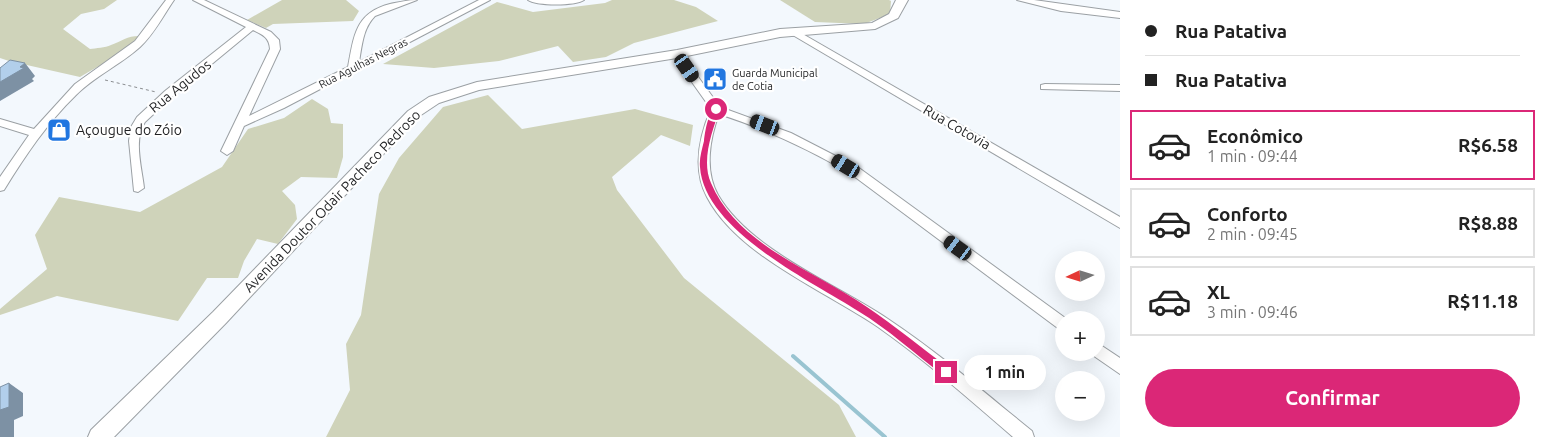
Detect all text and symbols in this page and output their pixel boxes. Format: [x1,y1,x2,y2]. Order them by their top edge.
text: Rua Patativa [1175,20,1287,42]
street label: Rua Agulhas Negras [317,35,410,91]
car [672,51,701,85]
street label: Rua Agudos [146,56,214,116]
public building icon: Guarda Municipal de Cotia [702,66,728,92]
place label: Guarda Municipal de Cotia [732,67,818,92]
text: Rua Patativa [1175,69,1287,91]
route start [705,98,727,120]
street label: Rua Cotovia [921,101,993,153]
street label: Avenida Doutor Odair Pacheco Pedroso [240,107,424,295]
car [748,113,781,137]
shop icon: Açougue do Zóio [46,117,72,143]
place label: Açougue do Zóio [76,122,182,138]
icon: car [1147,123,1192,168]
text: Econômico [1207,125,1303,147]
text: R$6.58 [1458,134,1518,156]
text: 1 min · 09:44 [1207,147,1298,165]
car [829,152,862,180]
icon: car [1147,201,1192,246]
text: Conforto [1207,203,1288,225]
text: R$8.88 [1458,212,1518,234]
text: 2 min · 09:45 [1207,225,1298,243]
car [941,233,974,263]
north arrow [1055,251,1105,301]
map controls [1055,251,1105,421]
icon: car [1147,279,1192,324]
text: XL [1207,281,1230,303]
text: R$11.18 [1447,290,1518,312]
text: 3 min · 09:46 [1207,303,1298,321]
button: + [1055,311,1105,361]
callout: 1 min [964,354,1046,390]
route end [935,361,957,383]
text: 1 min [985,363,1025,381]
button: Confirmar [1145,369,1520,427]
button: − [1055,371,1105,421]

